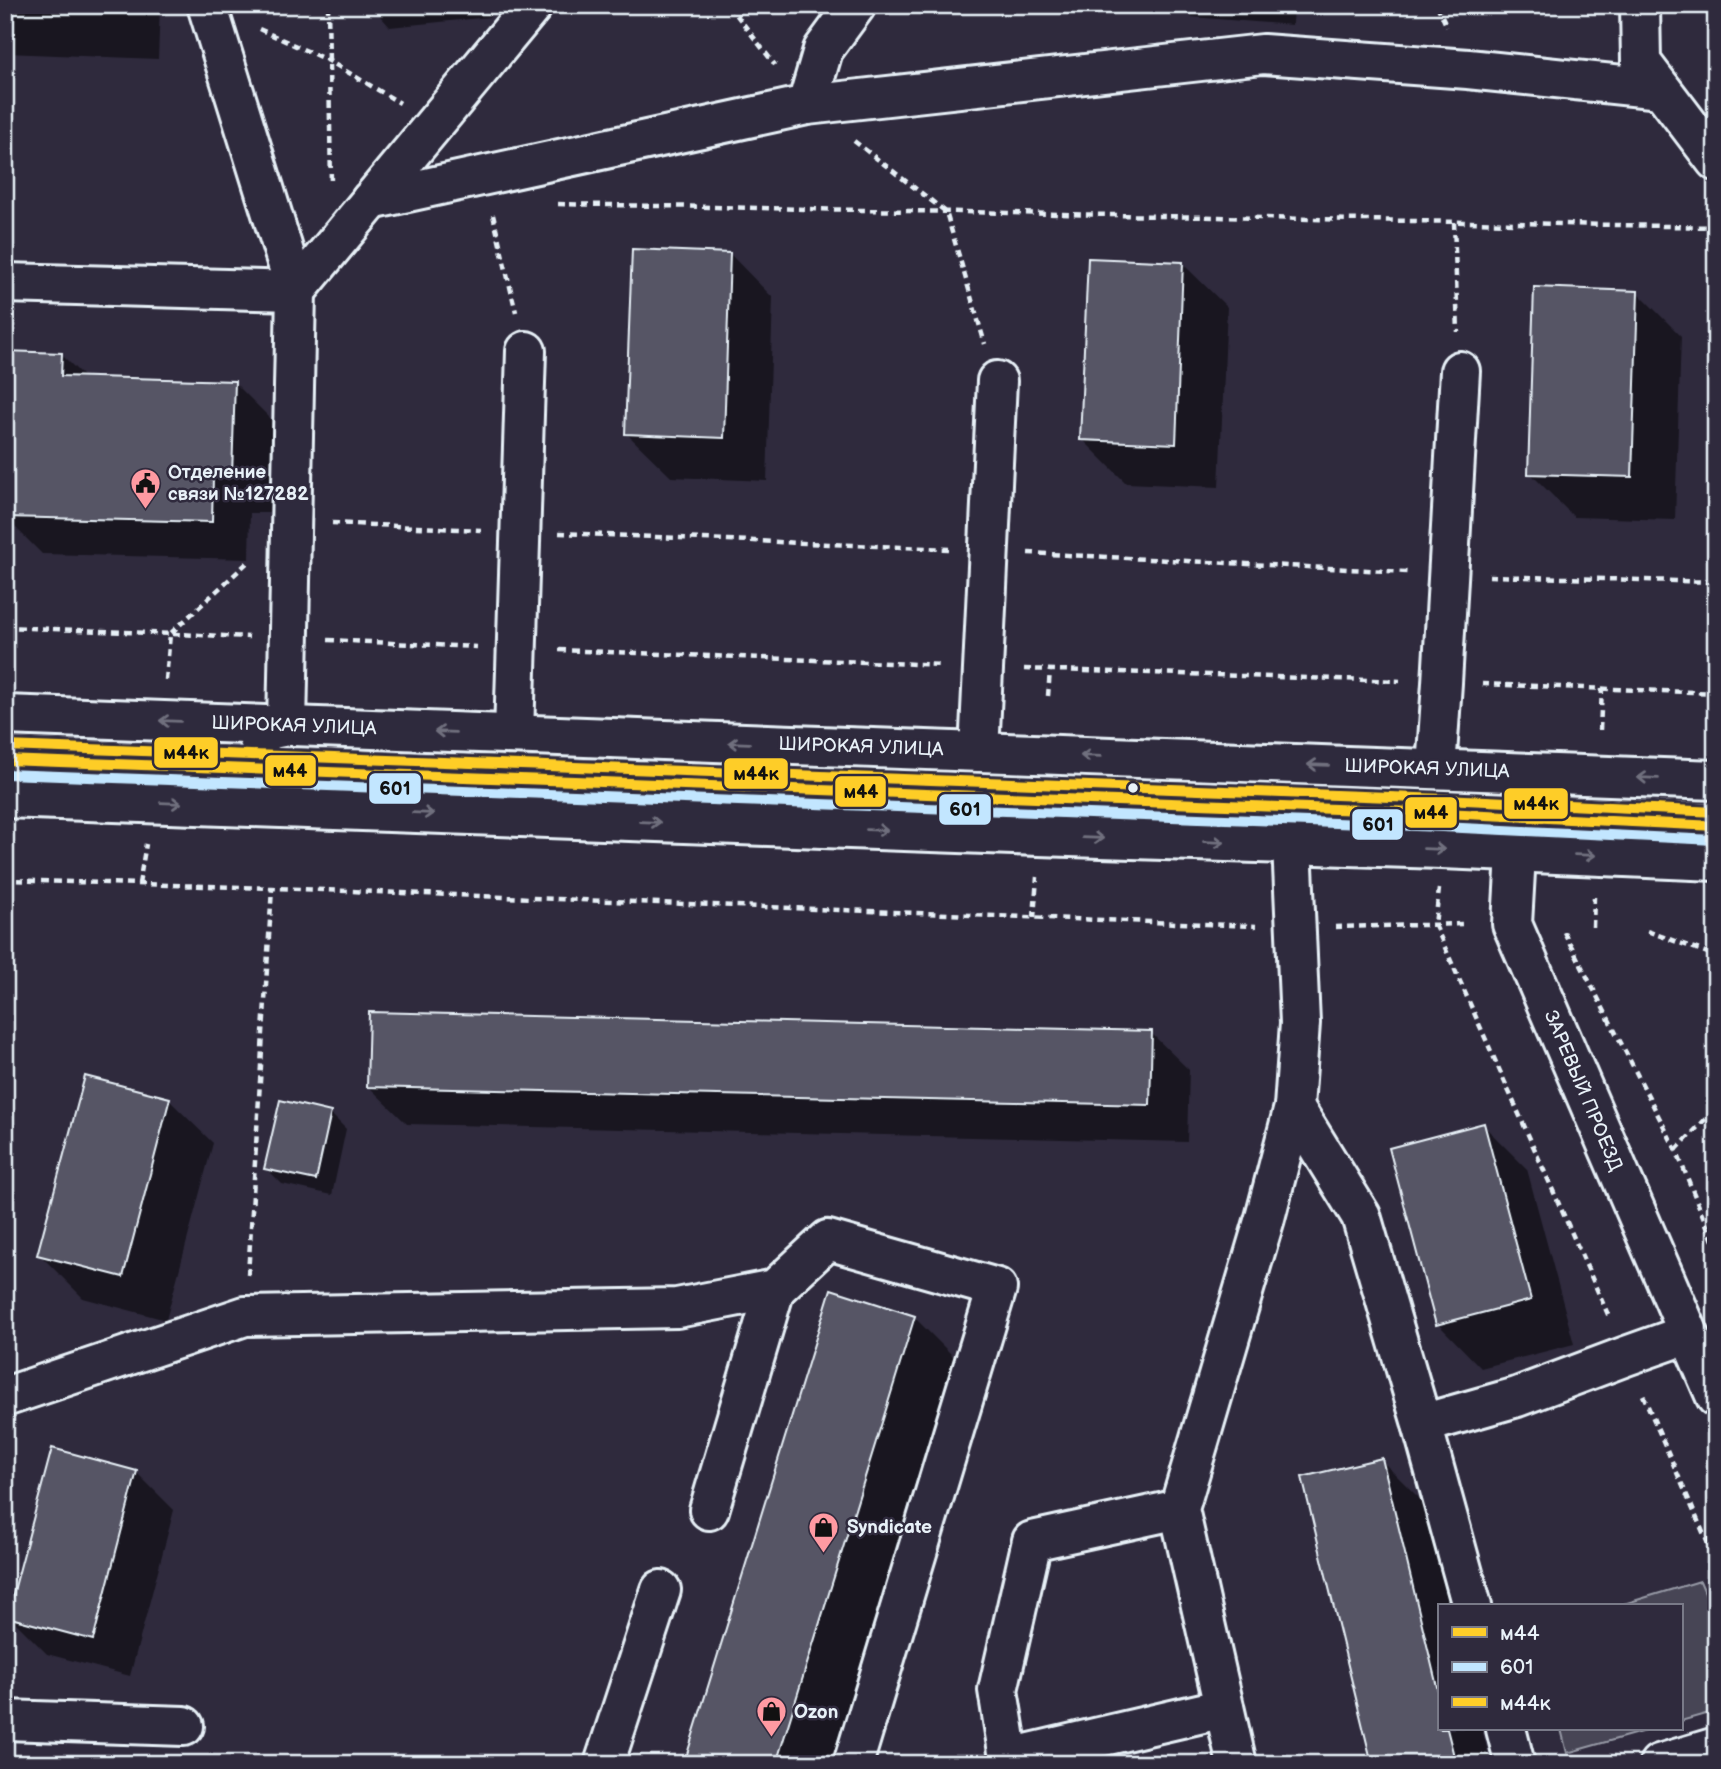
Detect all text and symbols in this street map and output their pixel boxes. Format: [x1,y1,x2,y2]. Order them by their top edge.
place label: Отделение связи №127282 [168,461,309,506]
public building icon: Отделение связи №127282 [128,466,162,510]
street label: ШИРОКАЯ УЛИЦА [211,712,377,740]
one-way arrow [159,715,182,728]
one-way arrow [434,725,457,738]
street label: ШИРОКАЯ УЛИЦА [778,733,944,761]
line badge: м44к [153,736,219,769]
one-way arrow [728,736,751,749]
text: м44к [163,742,209,765]
one-way arrow [1080,750,1103,763]
line badge: м44 [264,754,317,787]
street label: ШИРОКАЯ УЛИЦА [1344,755,1510,783]
line badge: м44к [723,757,789,790]
one-way arrow [1307,758,1330,771]
text: м44 [272,760,308,783]
text: м44к [733,763,779,786]
one-way arrow [1636,771,1659,784]
line badge: 601 [368,772,422,805]
line badge: м44 [834,775,887,808]
text: 601 [379,778,411,801]
text: м44 [843,781,879,804]
unlabelled marker [1126,781,1140,795]
line badge: м44к [1503,787,1569,820]
line badge: 601 [938,793,992,826]
text: м44к [1513,793,1559,816]
line badge: м44 [1404,796,1458,829]
one-way arrow [159,797,182,810]
text: 601 [949,799,981,822]
text: м44 [1413,802,1449,825]
one-way arrow [411,807,434,820]
line badge: 601 [1351,808,1404,841]
text: 601 [1362,814,1394,837]
one-way arrow [638,815,661,828]
one-way arrow [866,824,889,837]
one-way arrow [1081,831,1104,844]
one-way arrow [1203,835,1226,848]
one-way arrow [1422,842,1445,856]
one-way arrow [1573,849,1596,862]
street label: ЗАРЕВЫЙ ПРОЕЗД [1539,1007,1627,1175]
shop icon: Syndicate [807,1510,841,1554]
place label: Syndicate [847,1516,932,1539]
legend [1438,1604,1682,1730]
text: м44 [1500,1621,1540,1646]
text: 601 [1500,1655,1533,1680]
text: м44к [1500,1691,1551,1716]
shop icon: Ozon [754,1695,788,1739]
place label: Ozon [794,1701,838,1724]

